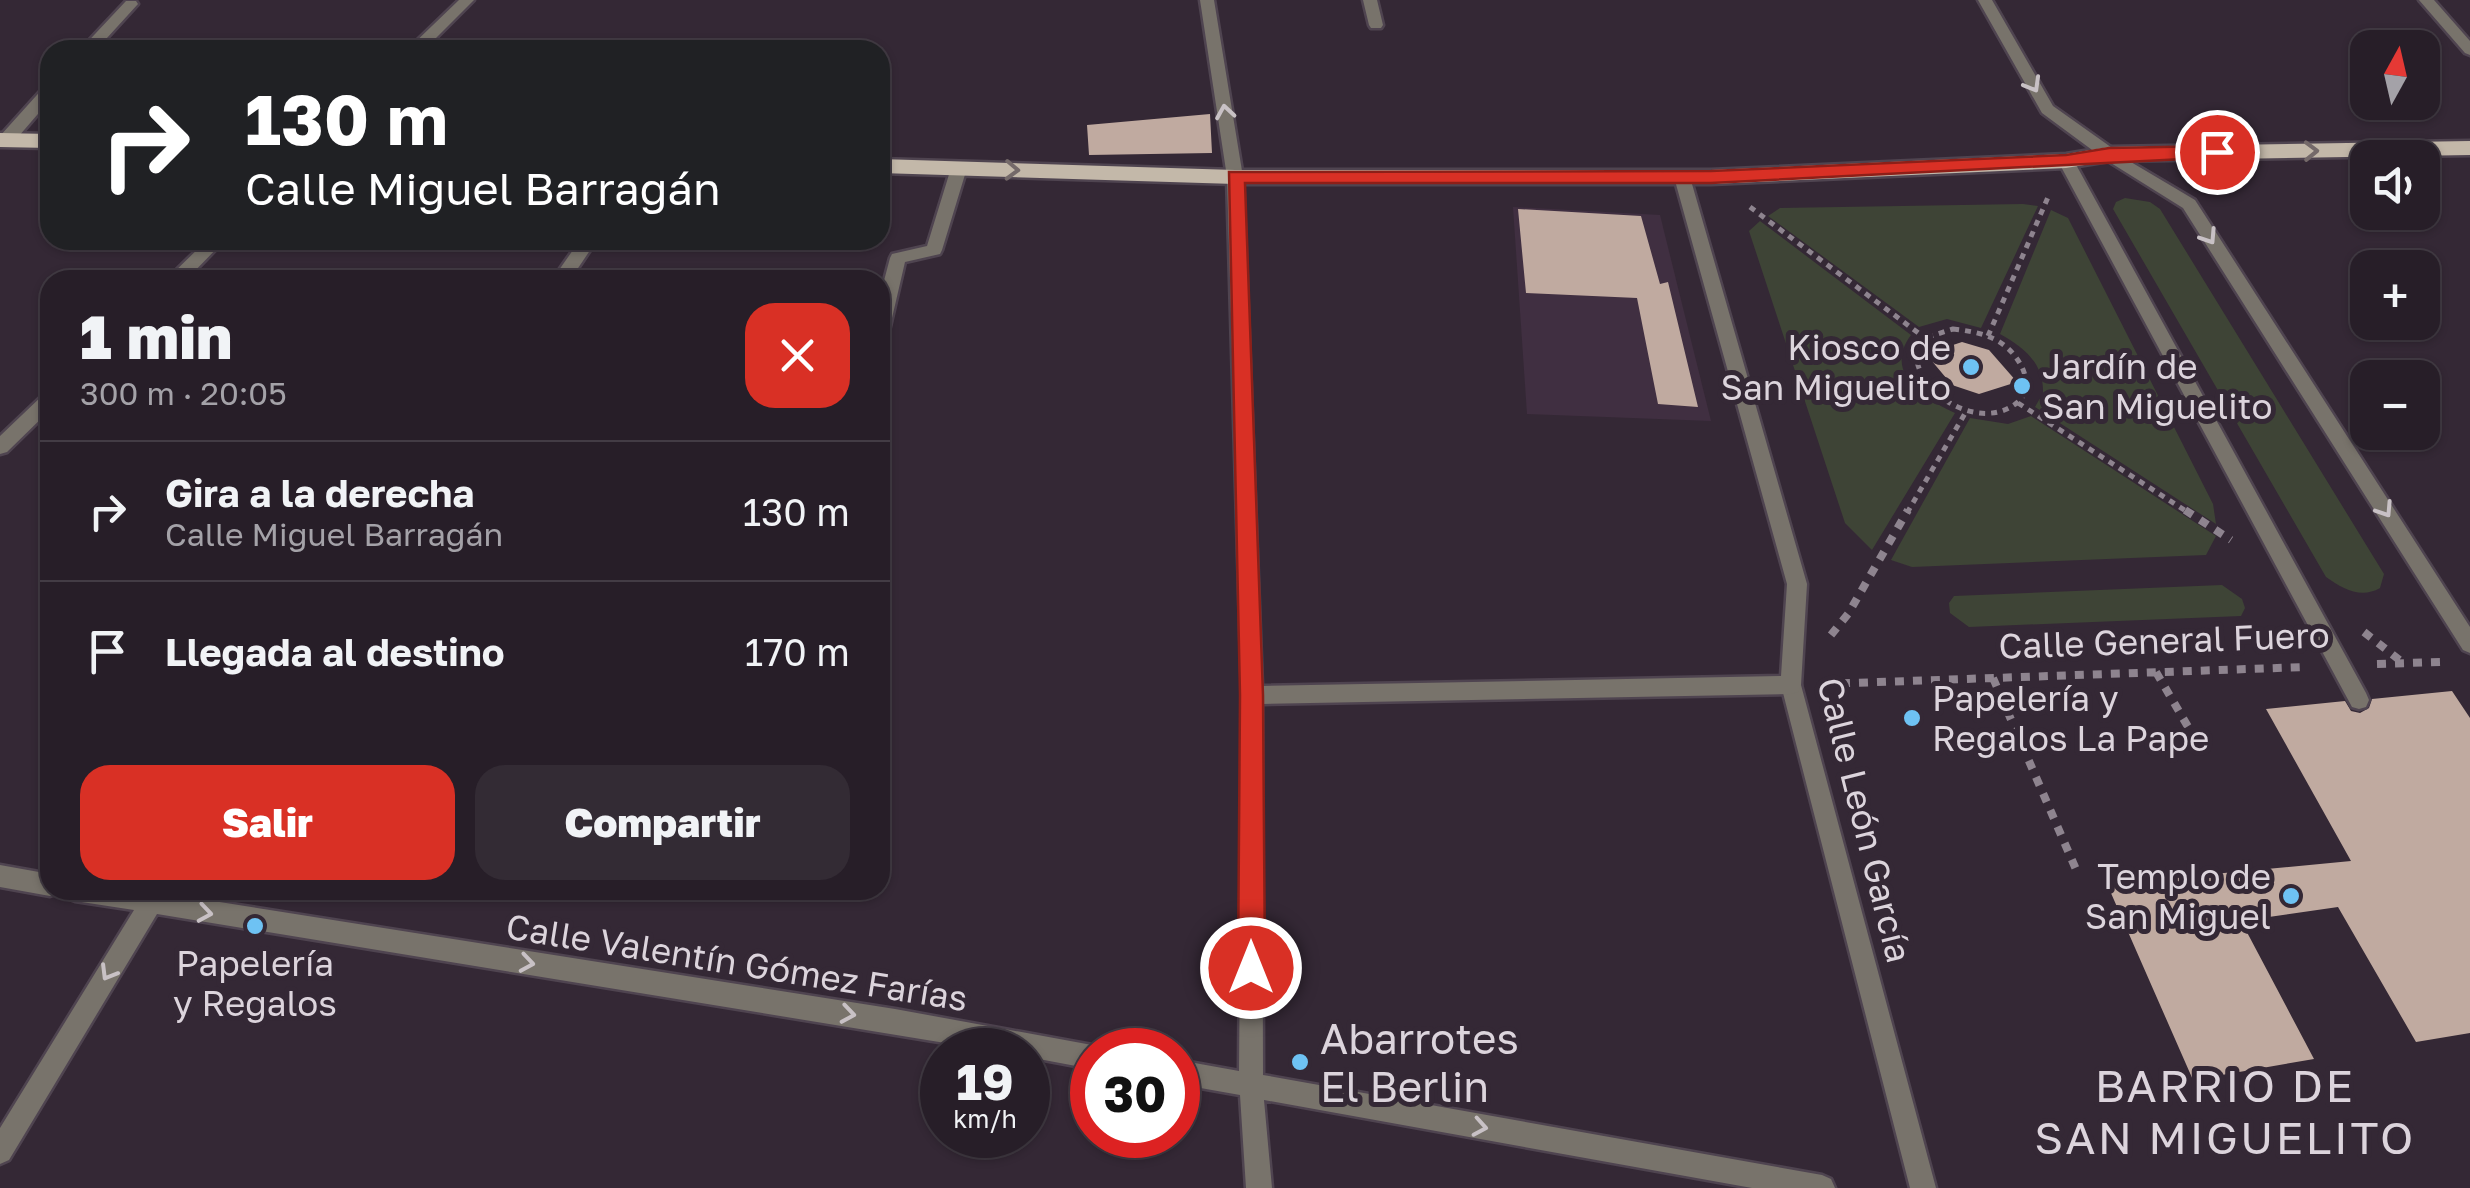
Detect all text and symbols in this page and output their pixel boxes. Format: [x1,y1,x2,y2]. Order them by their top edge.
north arrow [2350,30,2440,120]
map controls [2350,30,2440,450]
one-way arrow [2021,74,2041,92]
text: 130 m [245,76,448,160]
icon: right [80,80,210,210]
one-way arrow [1215,104,1236,120]
pin [2175,110,2260,195]
icon: arrive [2190,125,2245,180]
one-way arrow [2304,140,2320,162]
button: sound [2350,140,2440,230]
one-way arrow [1005,159,1021,180]
text: Calle Miguel Barragán [245,161,721,215]
one-way arrow [2197,226,2216,244]
button: + [2350,250,2440,340]
text: 1 min [80,300,232,372]
button: close [745,303,850,408]
place label: Kiosco de San Miguelito [1720,326,1951,408]
place label: Jardín de San Miguelito [2042,345,2273,427]
marker: Kiosco de San Miguelito [1960,356,1982,378]
button: − [2350,360,2440,450]
text: 300 m · 20:05 [80,374,287,412]
marker: Jardín de San Miguelito [2011,375,2033,397]
text: Gira a la derecha [165,470,474,515]
icon: right [80,484,135,539]
text: 130 m [743,489,850,534]
one-way arrow [2372,500,2391,518]
text: Calle Miguel Barragán [165,515,503,553]
street label: Calle General Fuero [1998,613,2330,667]
icon: arrive [80,624,135,679]
text: Llegada al destino [165,629,505,674]
text: 170 m [745,629,850,674]
street label: Calle León García [1809,673,1921,967]
place label: Papelería y Regalos La Pape [1932,677,2209,759]
marker: Papelería y Regalos La Pape [1901,707,1923,729]
button: Salir [80,765,455,880]
button: Compartir [475,765,850,880]
place label: Templo de San Miguel [2085,855,2271,937]
marker: Templo de San Miguel [2280,885,2302,907]
one-way arrow [197,901,214,922]
street label: Calle Valentín Gómez Farías [503,905,971,1019]
marker: Papelería y Regalos [244,915,266,937]
position arrow [1199,916,1303,1020]
place label: Papelería y Regalos [173,942,337,1024]
one-way arrow [518,952,535,973]
one-way arrow [102,962,121,980]
one-way arrow [839,1002,856,1023]
place label: Abarrotes El Berlin [1320,1013,1519,1111]
speed limit sign: 30 [1070,1028,1200,1158]
text: 19 [956,1051,1014,1111]
marker: Abarrotes El Berlin [1289,1051,1311,1073]
district label: BARRIO DE SAN MIGUELITO [2034,1058,2416,1164]
text: km/h [953,1103,1017,1134]
one-way arrow [1471,1115,1488,1136]

